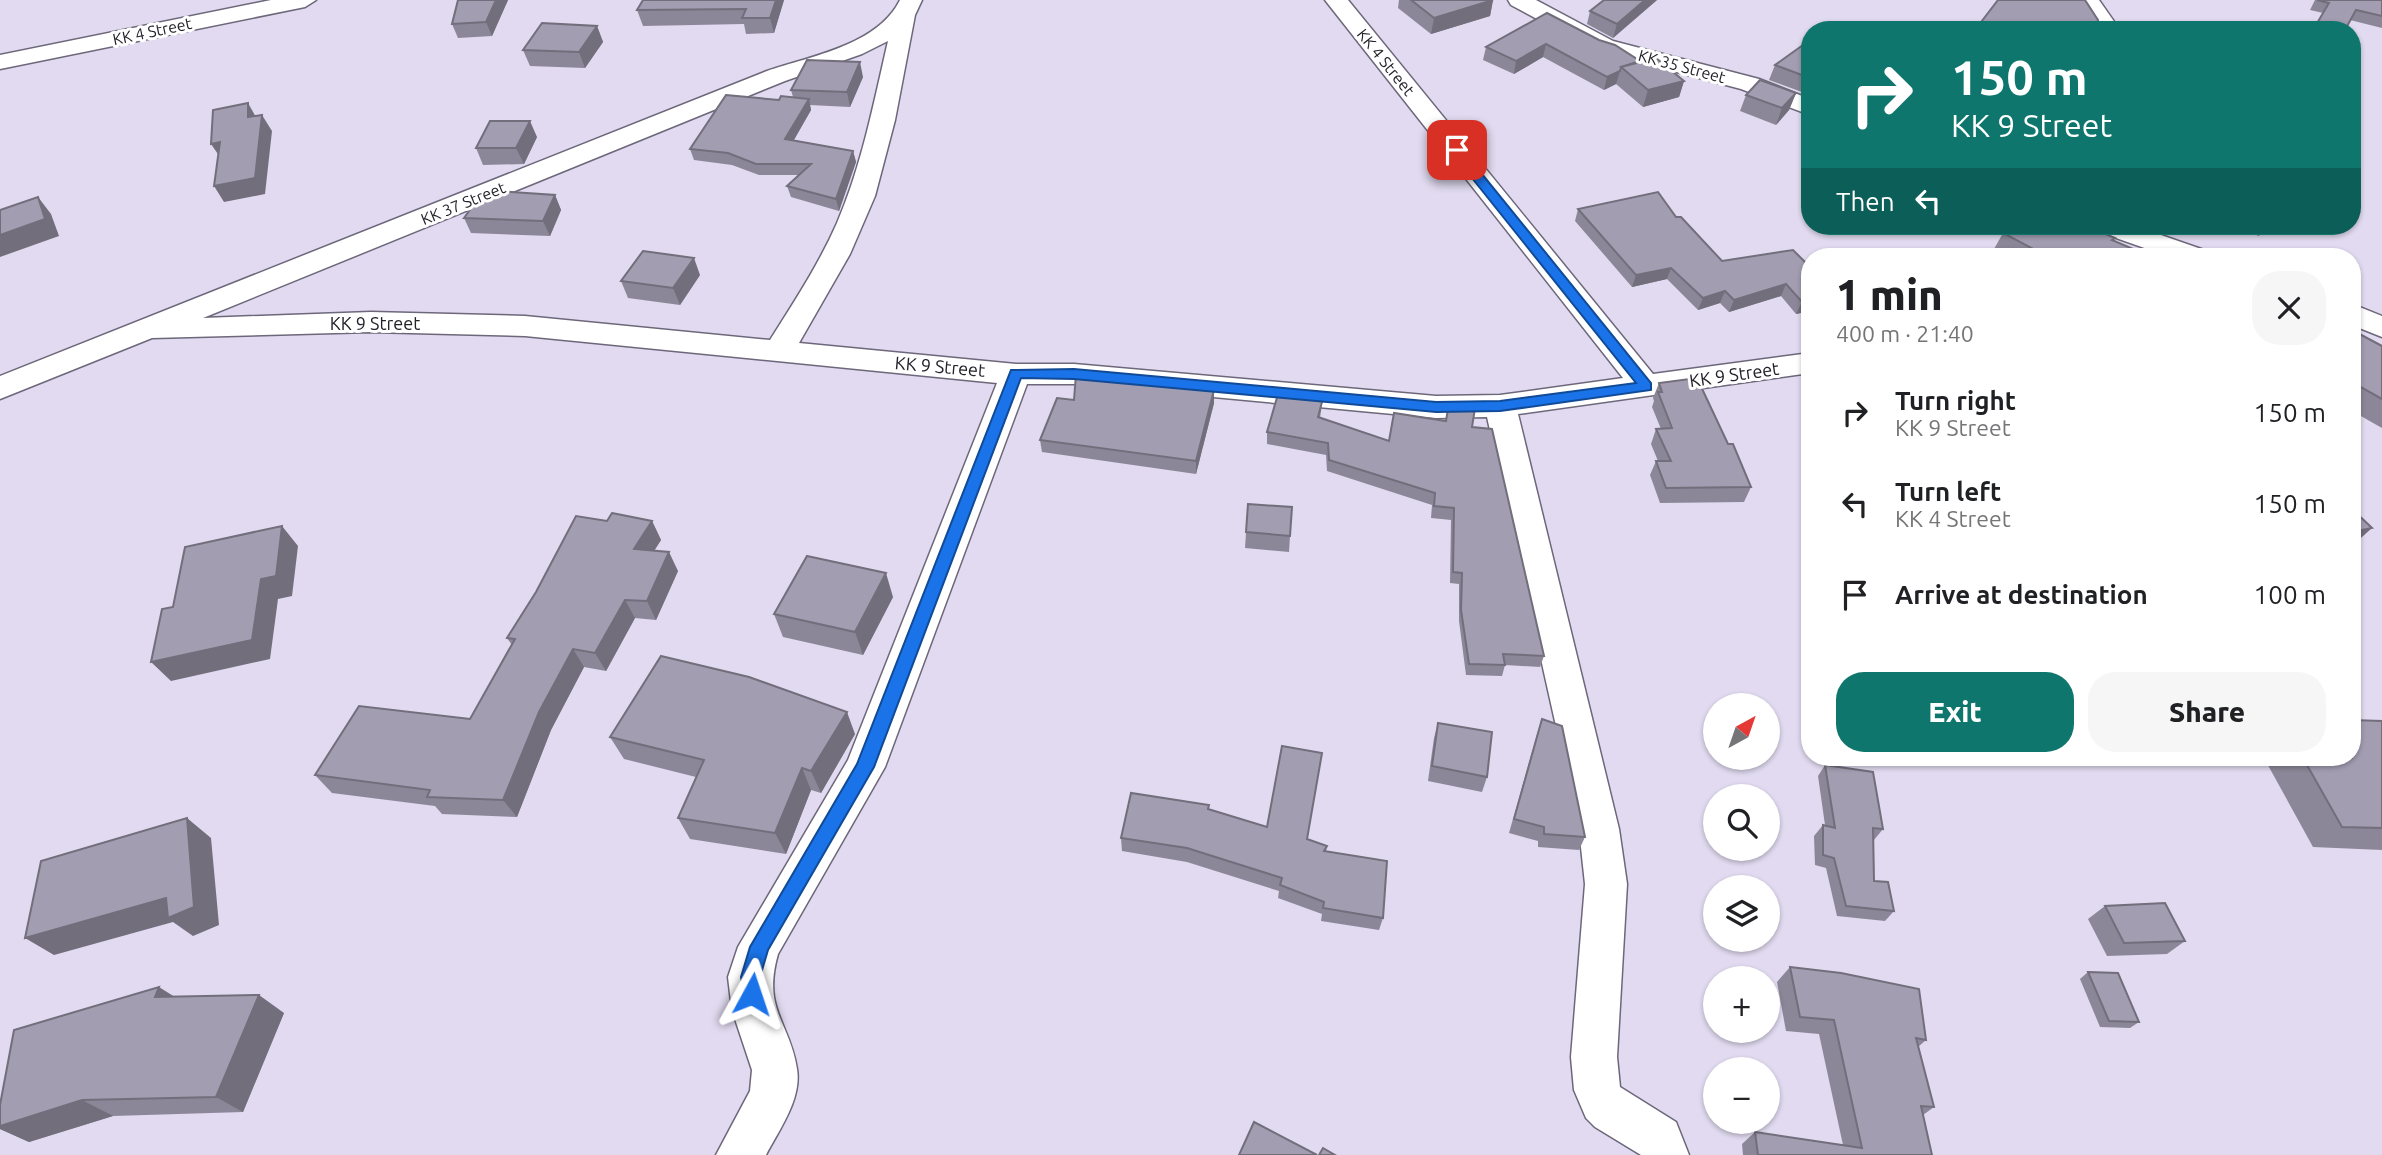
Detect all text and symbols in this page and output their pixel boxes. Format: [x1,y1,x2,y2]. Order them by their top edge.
street label: KK 4 Street [111,14,194,48]
street label: KK 4 Street [1354,25,1419,100]
street label: KK 35 Street [1636,46,1728,86]
icon: right [1836,49,1927,140]
text: 150 m [1951,49,2088,104]
text: KK 9 Street [1951,107,2112,143]
pin [1427,120,1487,180]
icon: arrive [1438,131,1476,169]
street label: KK 37 Street [418,178,509,228]
icon: left [1909,182,1947,220]
text: Then [1836,187,1895,216]
text: 1 min [1836,271,1943,318]
button: close [2252,271,2326,345]
street label: KK 9 Street [330,313,420,333]
text: 400 m · 21:40 [1836,321,1974,346]
street label: KK 9 Street [894,352,986,380]
street label: KK 9 Street [1688,358,1780,390]
text: Turn right [1895,386,2016,415]
icon: right [1836,394,1874,432]
text: 150 m [2254,398,2326,427]
text: KK 9 Street [1895,415,2011,440]
text: Turn left [1895,477,2001,506]
icon: left [1836,485,1874,523]
text: 150 m [2254,489,2326,518]
text: KK 4 Street [1895,506,2011,531]
icon: arrive [1836,576,1874,614]
text: Arrive at destination [1895,580,2148,609]
text: 100 m [2254,580,2326,609]
button: Exit [1836,672,2074,752]
button: Share [2088,672,2326,752]
north arrow [1703,693,1780,770]
map controls [1703,693,1780,1134]
button: search [1703,784,1780,861]
button: layers [1703,875,1780,952]
position arrow [715,957,789,1031]
button: + [1703,966,1780,1043]
button: − [1703,1057,1780,1134]

